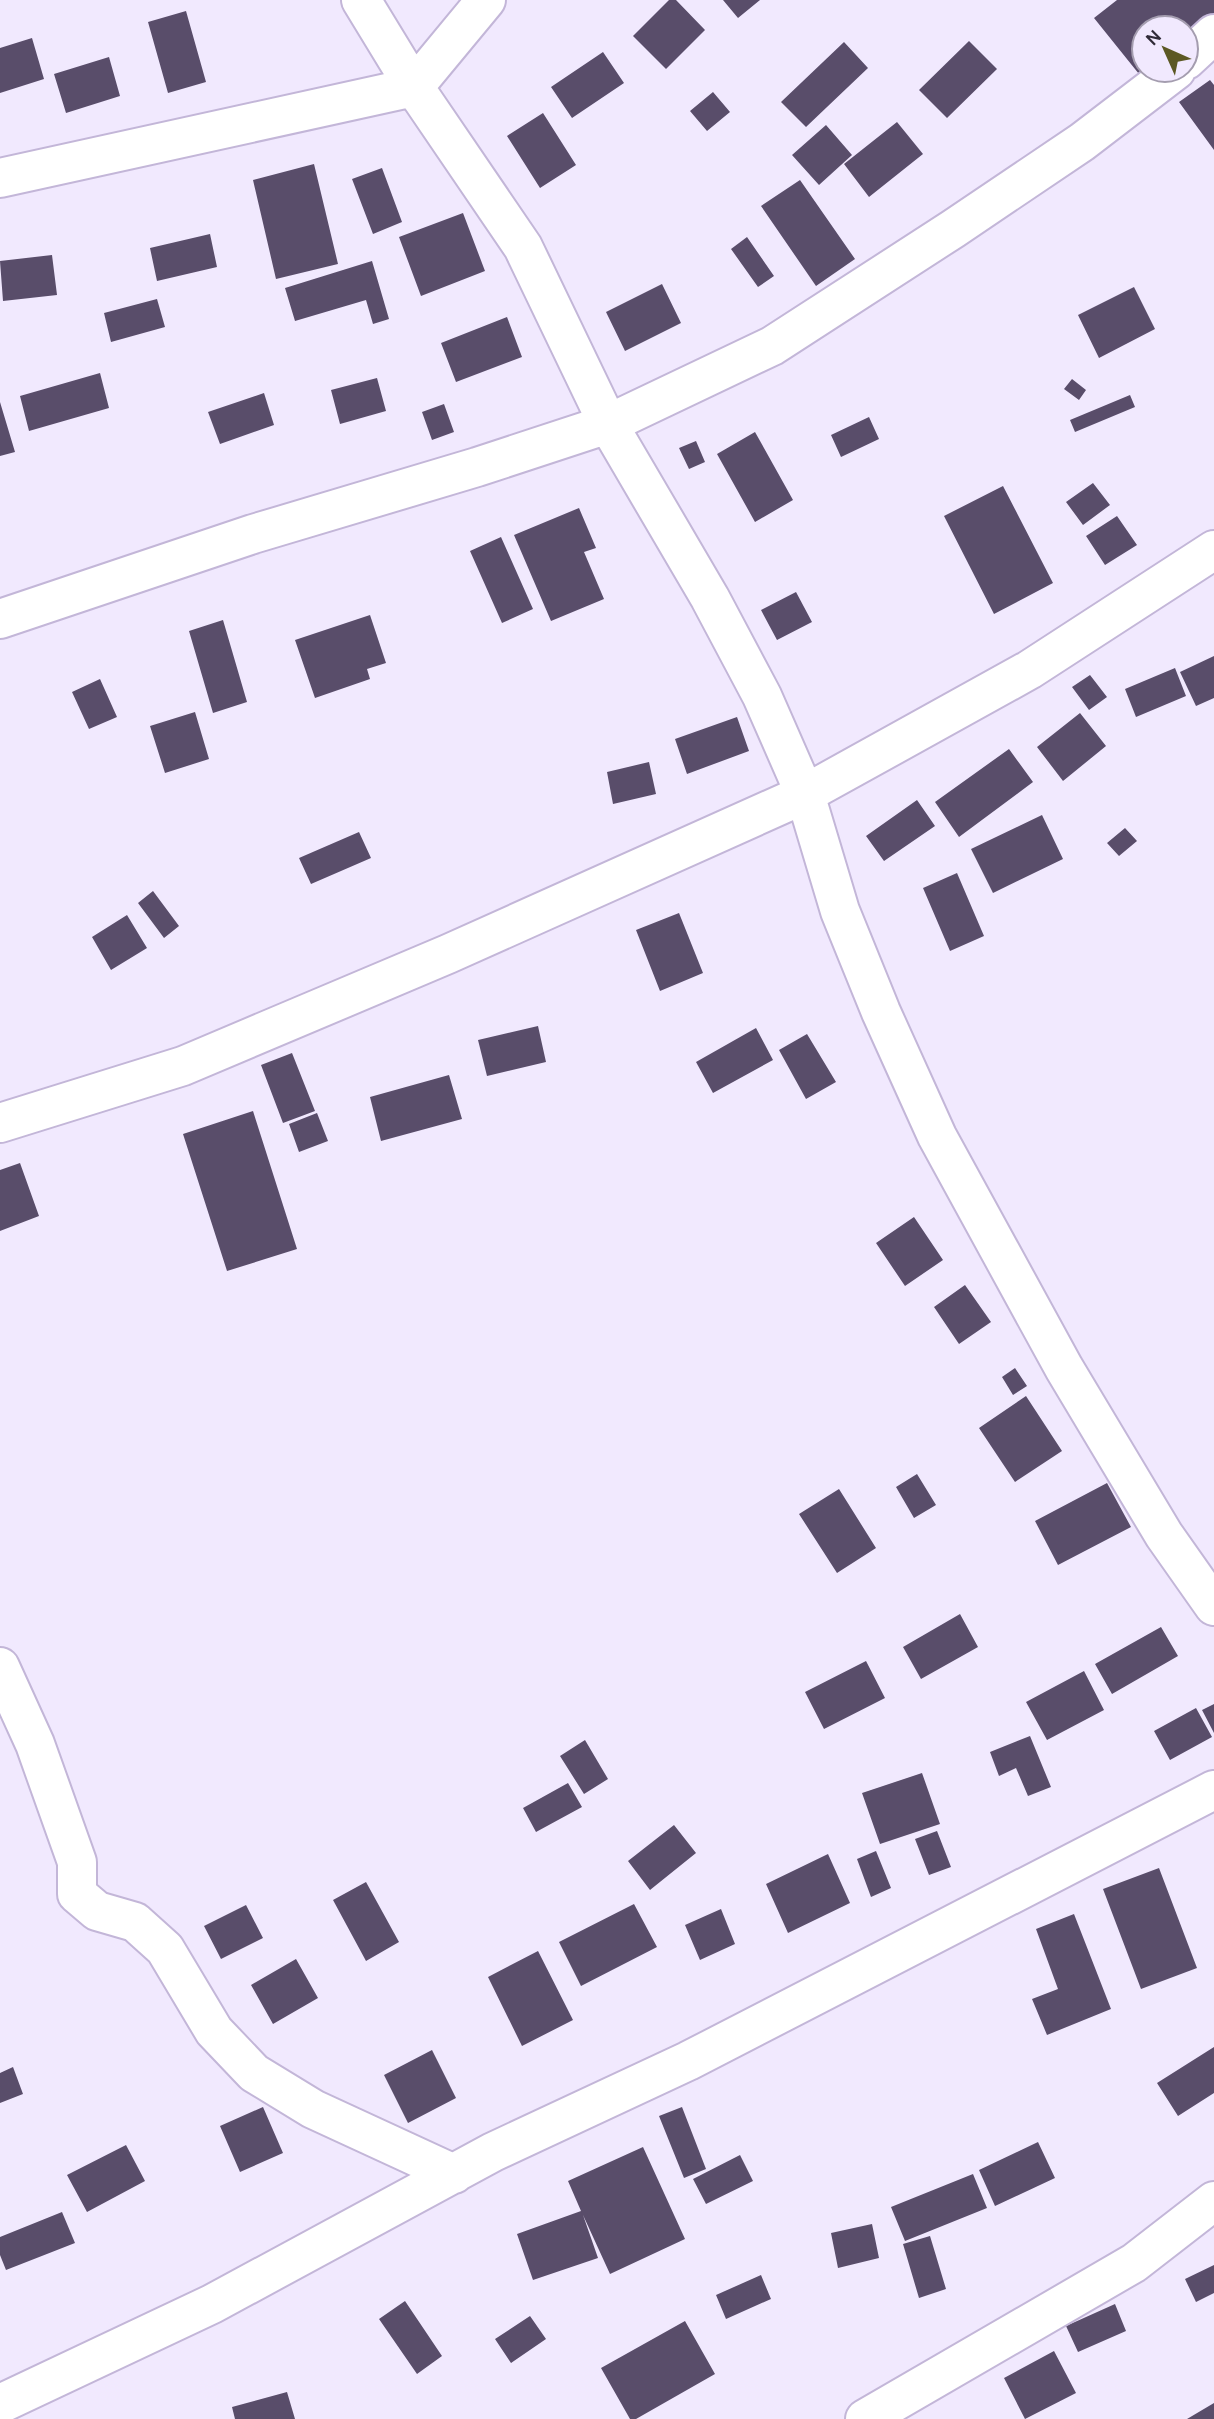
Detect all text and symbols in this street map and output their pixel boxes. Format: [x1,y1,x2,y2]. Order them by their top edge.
north arrow [1130,14,1200,84]
text: N [1141,25,1166,50]

